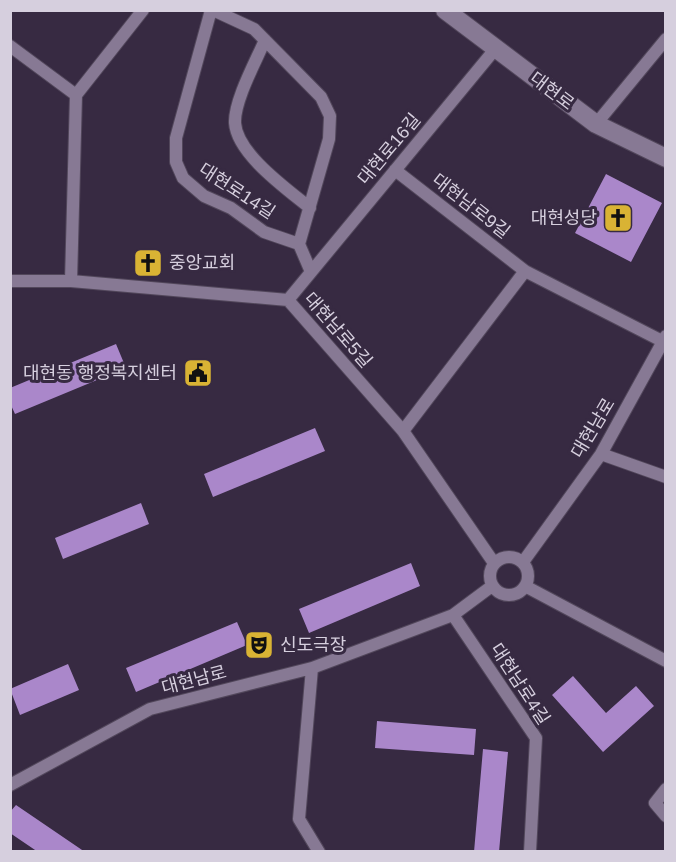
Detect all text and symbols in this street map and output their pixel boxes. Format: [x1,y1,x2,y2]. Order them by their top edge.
street label: 대현로 [526,68,578,114]
street label: 대현로16길 [354,110,424,188]
street label: 대현로14길 [195,159,279,223]
street label: 대현남로9길 [428,170,514,242]
church icon: 대현성당 [602,202,634,234]
place label: 대현성당 [531,208,597,228]
church icon: 중앙교회 [132,247,164,279]
place label: 중앙교회 [169,253,235,273]
street label: 대현남로5길 [300,288,376,372]
public building icon: 대현동 행정복지센터 [182,357,214,389]
place label: 대현동 행정복지센터 [23,363,177,383]
street label: 대현남로 [567,394,619,462]
theatre icon: 신도극장 [243,629,275,661]
place label: 신도극장 [280,635,346,655]
street label: 대현남로4길 [486,640,554,728]
street label: 대현남로 [159,662,229,698]

